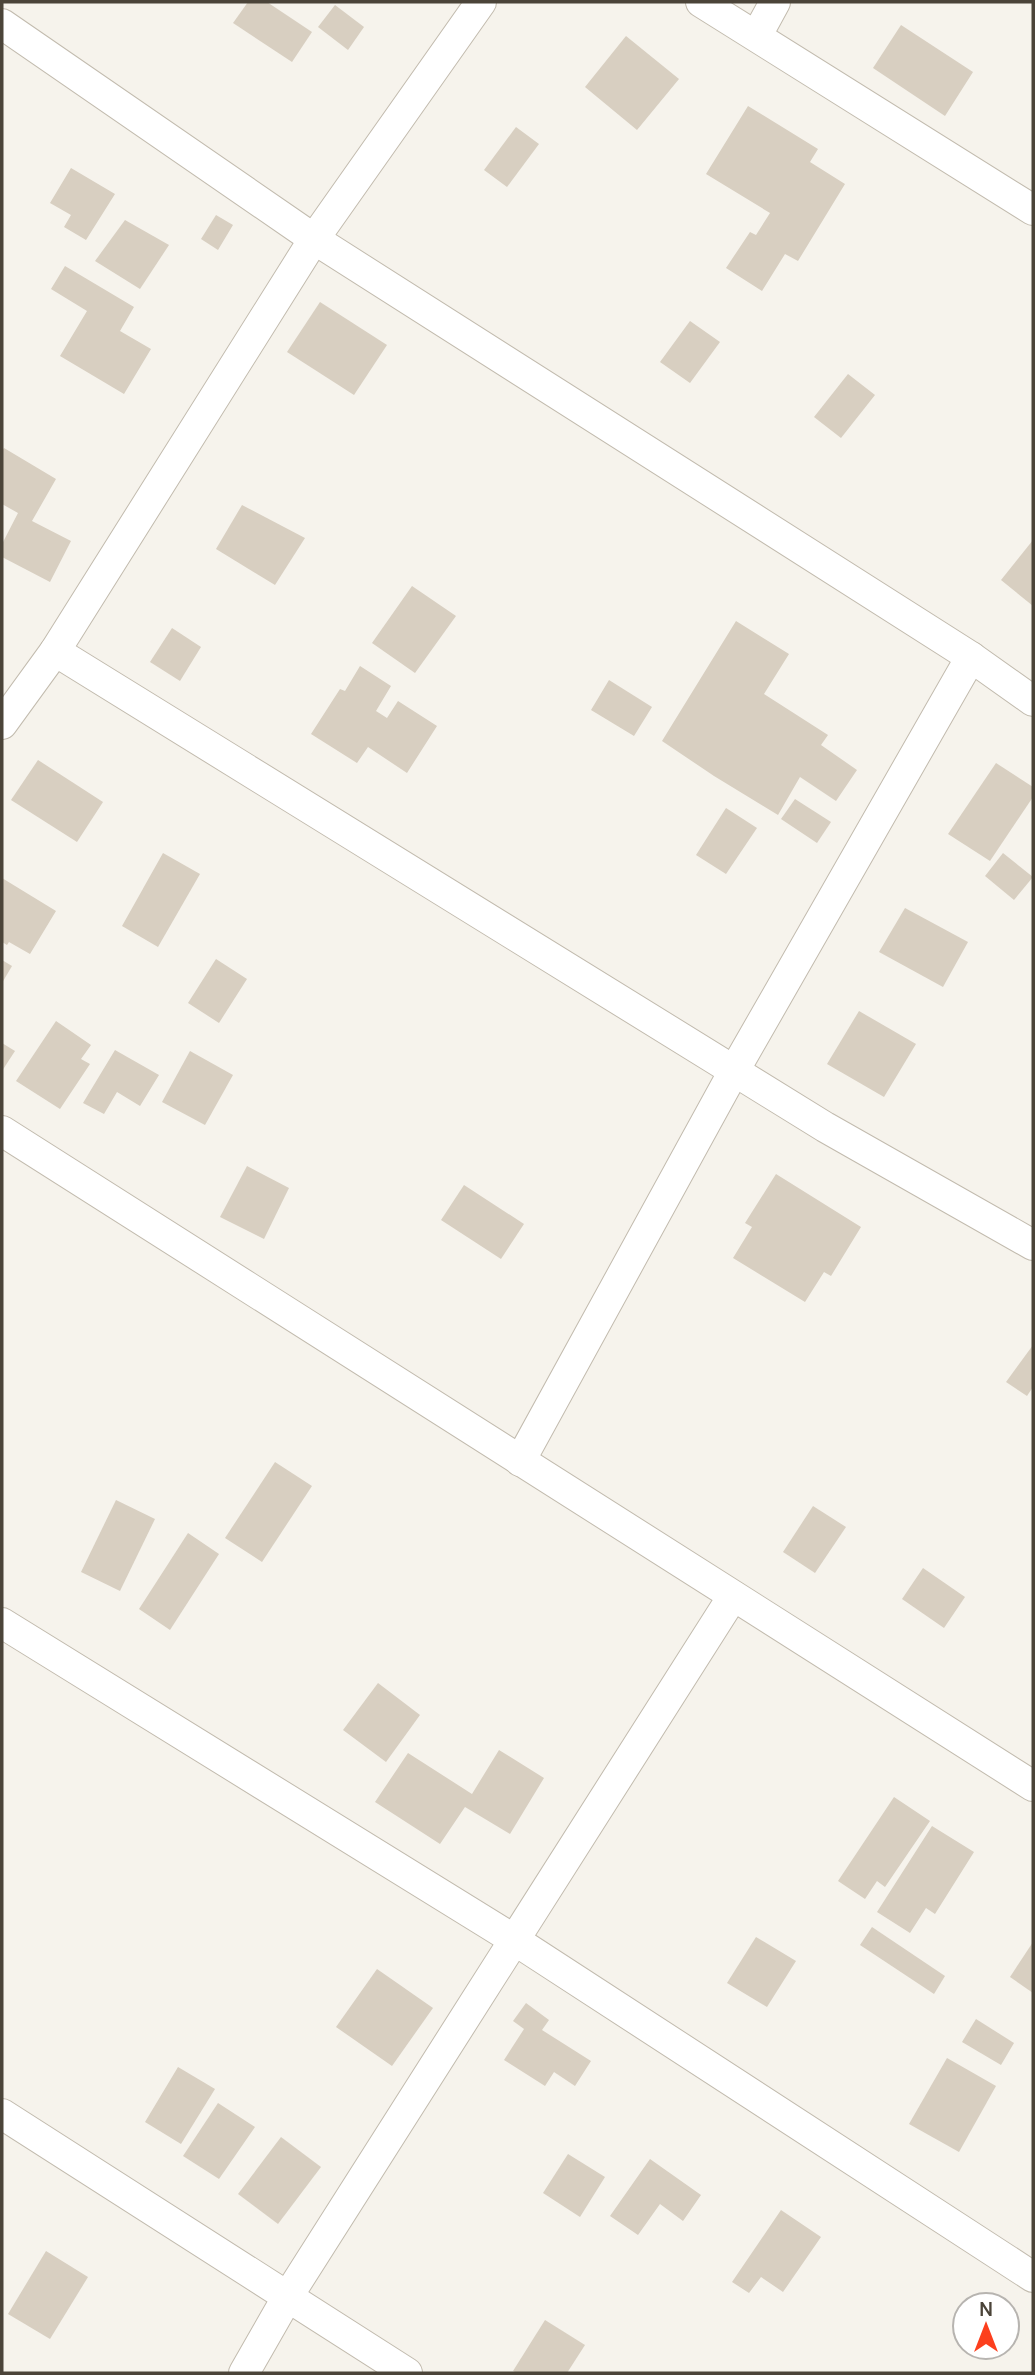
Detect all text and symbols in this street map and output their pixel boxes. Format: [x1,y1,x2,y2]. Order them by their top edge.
north arrow [951,2291,1021,2361]
text: N [979,2296,993,2322]

